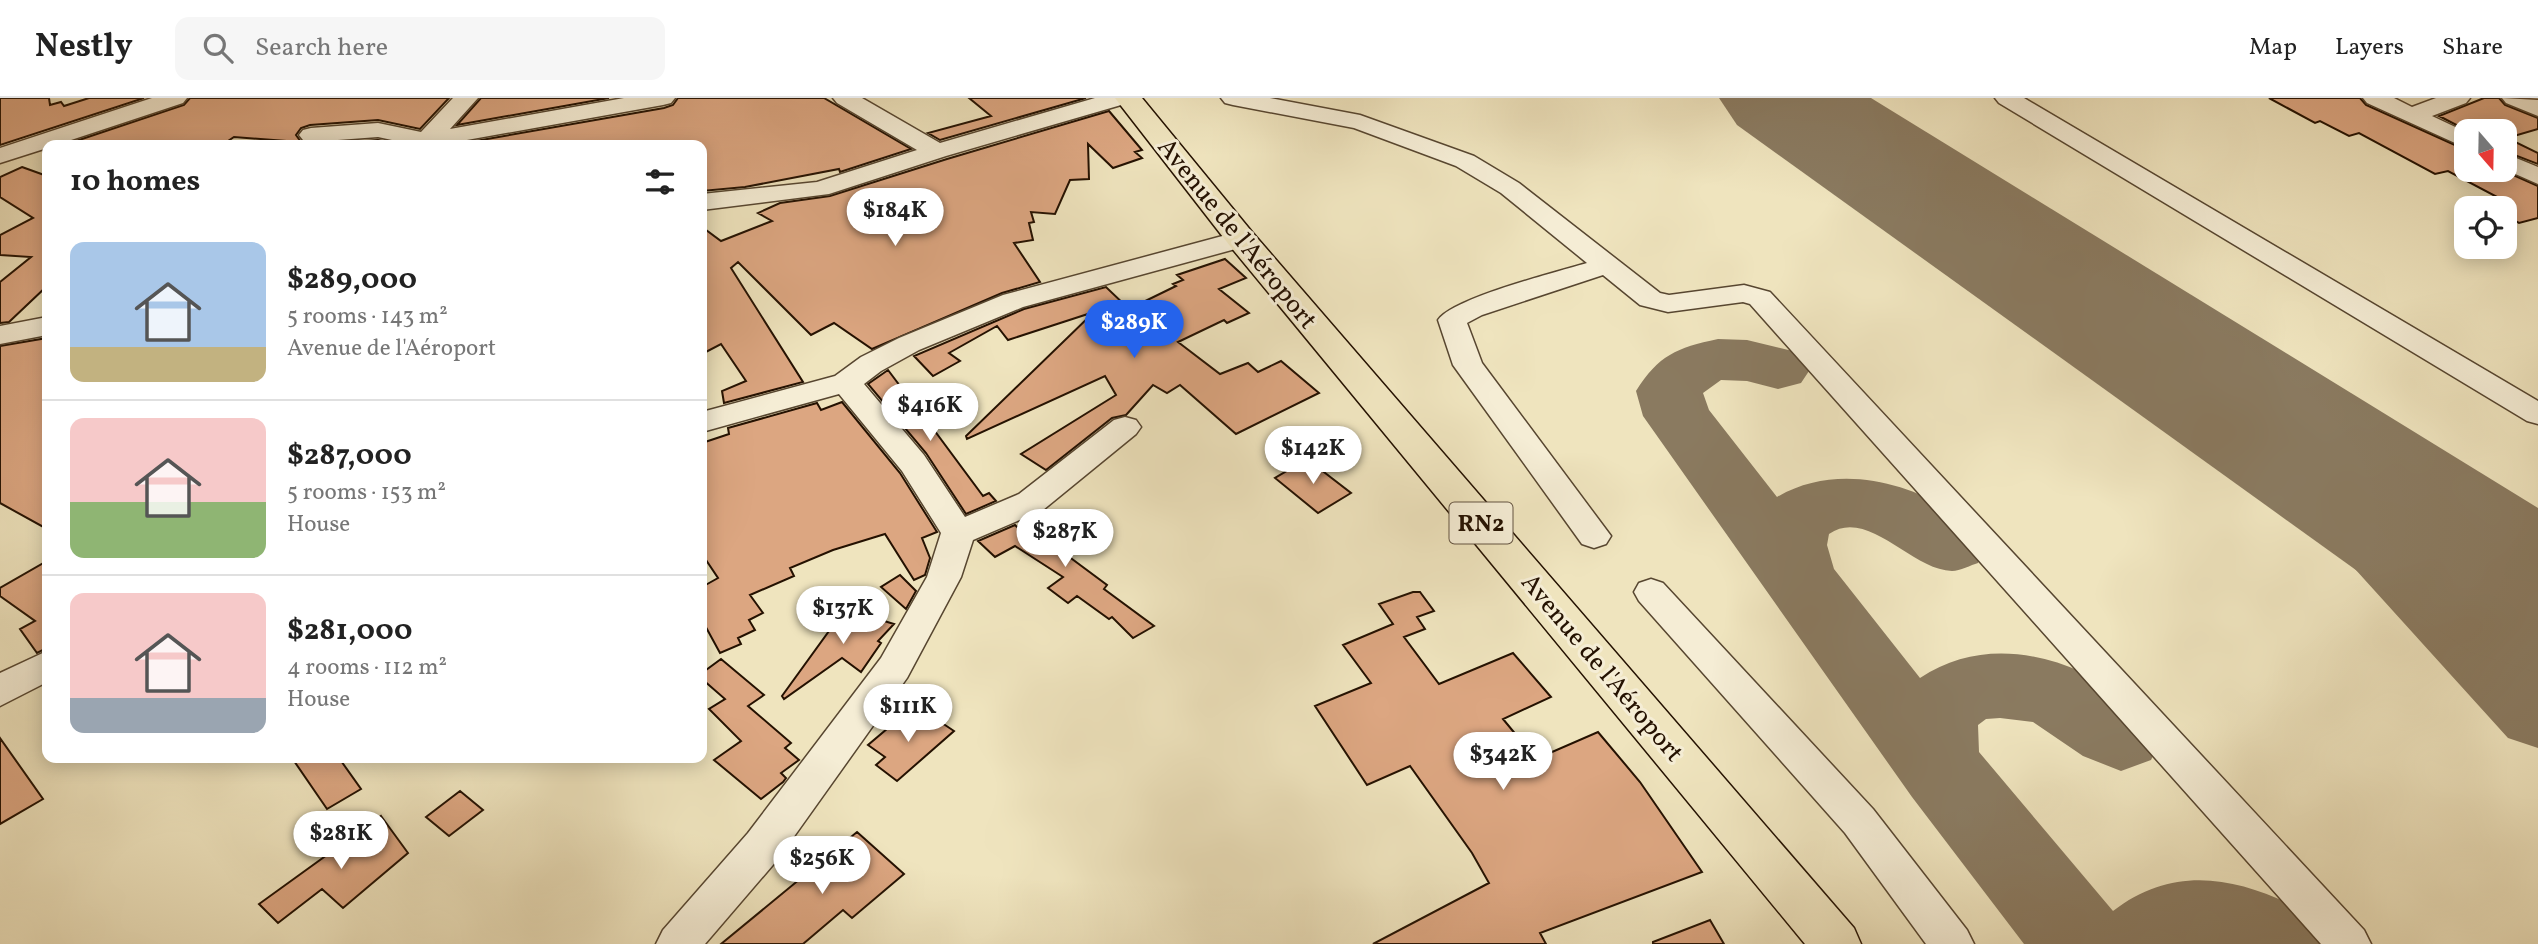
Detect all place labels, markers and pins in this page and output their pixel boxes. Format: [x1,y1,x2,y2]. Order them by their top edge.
pin: $184K [846,188,944,248]
pin: $289K [1085,300,1183,360]
pin: $416K [881,384,979,443]
pin: $142K [1264,426,1362,486]
pin: $287K [1016,510,1114,569]
pin: $137K [794,587,892,646]
pin: $111K [859,684,957,744]
pin: $342K [1454,732,1552,792]
pin: $281K [292,812,390,871]
pin: $256K [773,836,871,896]

